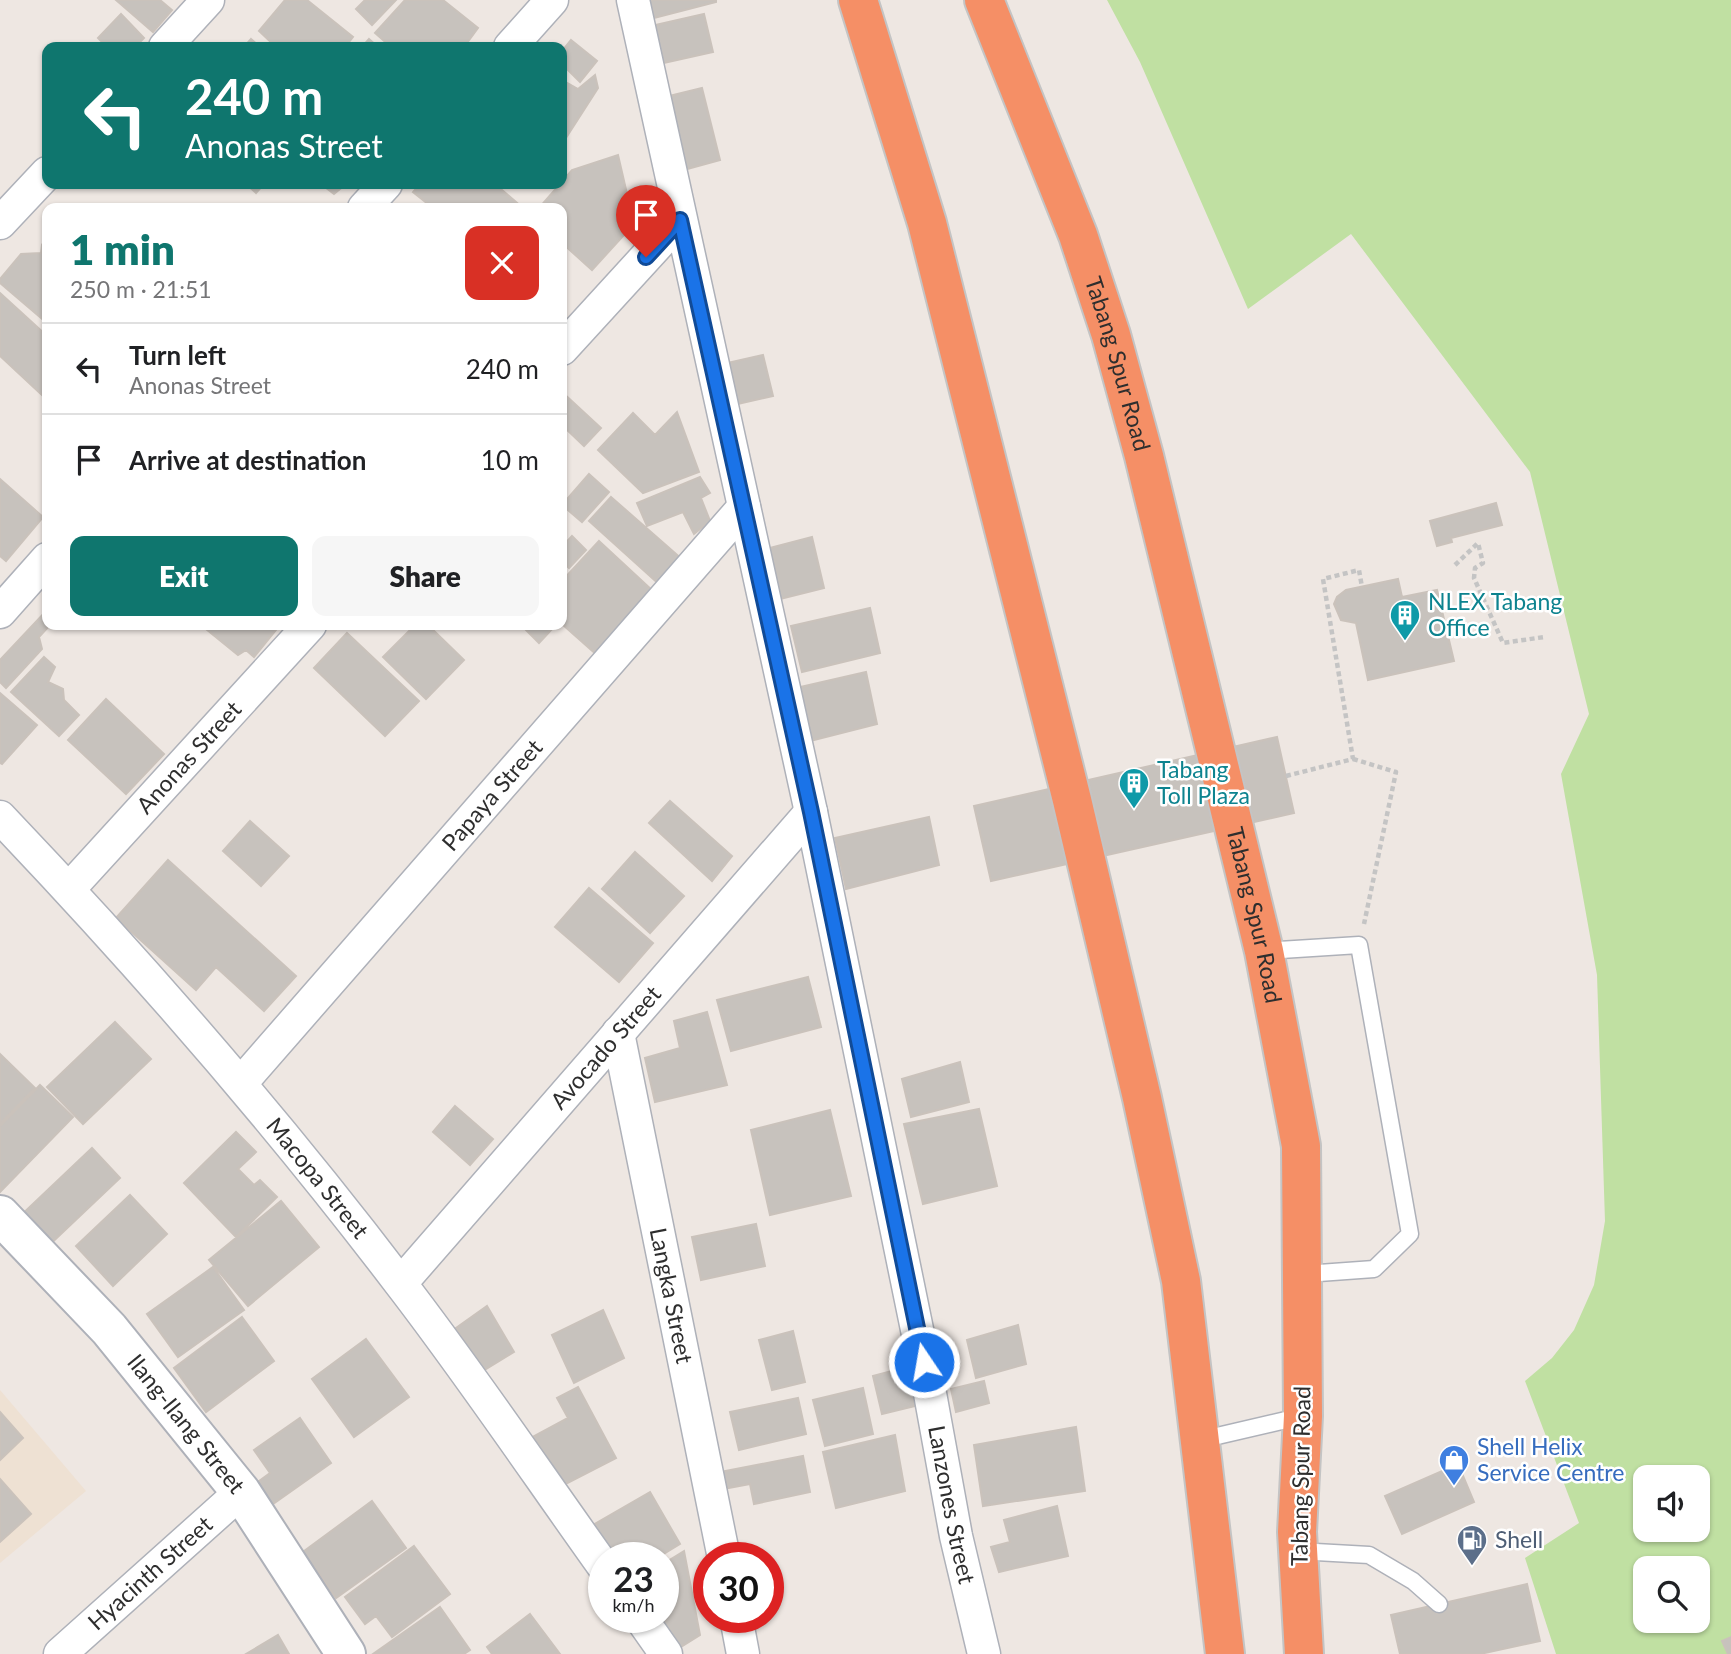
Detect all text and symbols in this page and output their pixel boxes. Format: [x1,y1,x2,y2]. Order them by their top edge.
text: 240 m [185,67,323,125]
icon: left [70,70,161,161]
text: Anonas Street [185,126,383,165]
pin [616,185,676,257]
icon: arrive [627,196,665,234]
text: 1 min [70,224,175,274]
button: close [465,226,539,300]
street label: Tabang Spur Road [1080,273,1157,454]
text: 250 m · 21:51 [70,275,212,303]
text: Turn left [129,339,226,371]
icon: left [70,350,108,388]
text: 240 m [466,353,539,385]
text: Anonas Street [129,371,271,399]
icon: arrive [70,441,108,479]
text: Arrive at destination [129,444,366,476]
text: 10 m [481,444,539,476]
button: Exit [70,536,298,616]
button: Share [312,536,539,616]
place label: NLEX Tabang Office [1428,587,1562,641]
building icon: NLEX Tabang Office [1388,598,1422,642]
street label: Anonas Street [130,694,247,819]
street label: Papaya Street [435,733,548,856]
place label: Tabang Toll Plaza [1157,755,1250,809]
building icon: Tabang Toll Plaza [1117,766,1151,810]
street label: Tabang Spur Road [1221,824,1289,1005]
street label: Avocado Street [544,979,667,1114]
street label: Macopa Street [261,1111,376,1244]
street label: Langka Street [645,1225,700,1366]
position arrow [887,1325,961,1399]
street label: Ilang-Ilang Street [122,1348,252,1499]
street label: Tabang Spur Road [1284,1386,1316,1566]
street label: Lanzones Street [923,1423,982,1587]
place label: Shell Helix Service Centre [1477,1432,1624,1486]
shop icon: Shell Helix Service Centre [1437,1443,1471,1487]
map controls [1633,1465,1710,1633]
button: sound [1633,1465,1710,1542]
street label: Hyacinth Street [82,1509,218,1635]
fuel station icon: Shell [1455,1523,1489,1567]
place label: Shell [1495,1525,1543,1553]
speed limit sign: 30 [693,1542,784,1633]
button: search [1633,1556,1710,1633]
text: 23 [613,1557,654,1599]
text: km/h [612,1594,655,1616]

